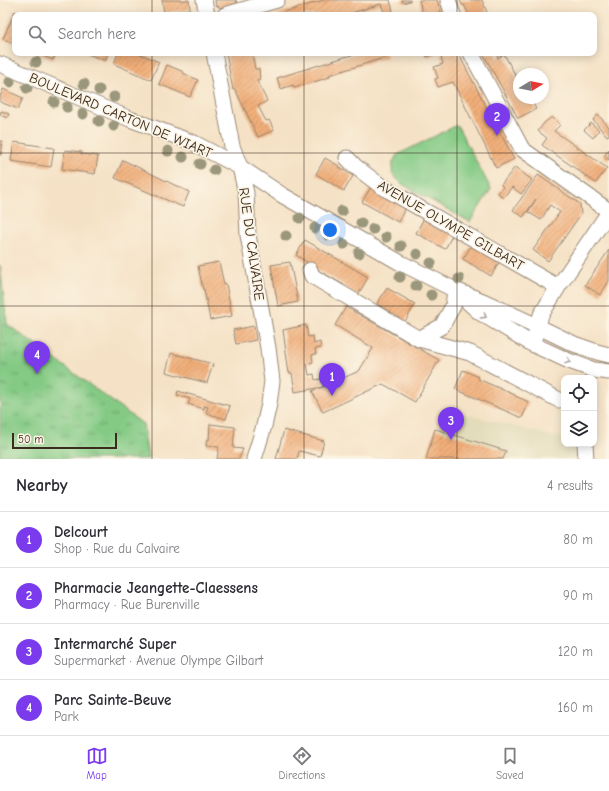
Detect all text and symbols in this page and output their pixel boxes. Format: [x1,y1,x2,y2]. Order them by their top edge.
search box [12,12,597,56]
icon: search [26,23,48,45]
text: Search here [58,25,136,43]
north arrow [513,68,549,104]
street label: BOULEVARD CARTON DE WIART [27,69,216,162]
pin: 2 [484,103,510,136]
street label: AVENUE OLYMPE GILBART [374,176,528,275]
street label: RUE DU CALVAIRE [235,186,268,302]
your location [320,220,340,240]
one-way arrow [480,311,488,318]
pin: 4 [24,341,50,374]
one-way arrow [564,356,571,364]
pin: 1 [319,363,345,396]
map controls [561,375,597,447]
button: locate [561,375,597,411]
pin: 3 [438,407,464,440]
button: layers [561,411,597,447]
scale bar [12,431,117,450]
text: 50 m [18,433,43,446]
text: Nearby [16,476,67,495]
text: 4 results [547,478,593,493]
text: Delcourt [54,523,108,541]
text: 1 [26,532,32,547]
text: 80 m [563,532,593,547]
text: Shop · Rue du Calvaire [54,541,180,556]
text: Pharmacie Jeangette-Claessens [54,579,258,597]
text: 2 [26,588,32,603]
text: 90 m [563,588,593,603]
text: Pharmacy · Rue Burenville [54,597,200,612]
text: Intermarché Super [54,635,176,653]
text: 3 [26,644,32,659]
text: 120 m [558,644,593,659]
text: Supermarket · Avenue Olympe Gilbart [54,653,263,668]
text: Parc Sainte-Beuve [54,691,171,709]
text: 4 [26,700,32,715]
text: 160 m [558,700,593,715]
text: Park [54,709,79,724]
tab: Map [86,745,108,782]
tab: Directions [279,745,325,782]
tab: Saved [496,745,523,782]

